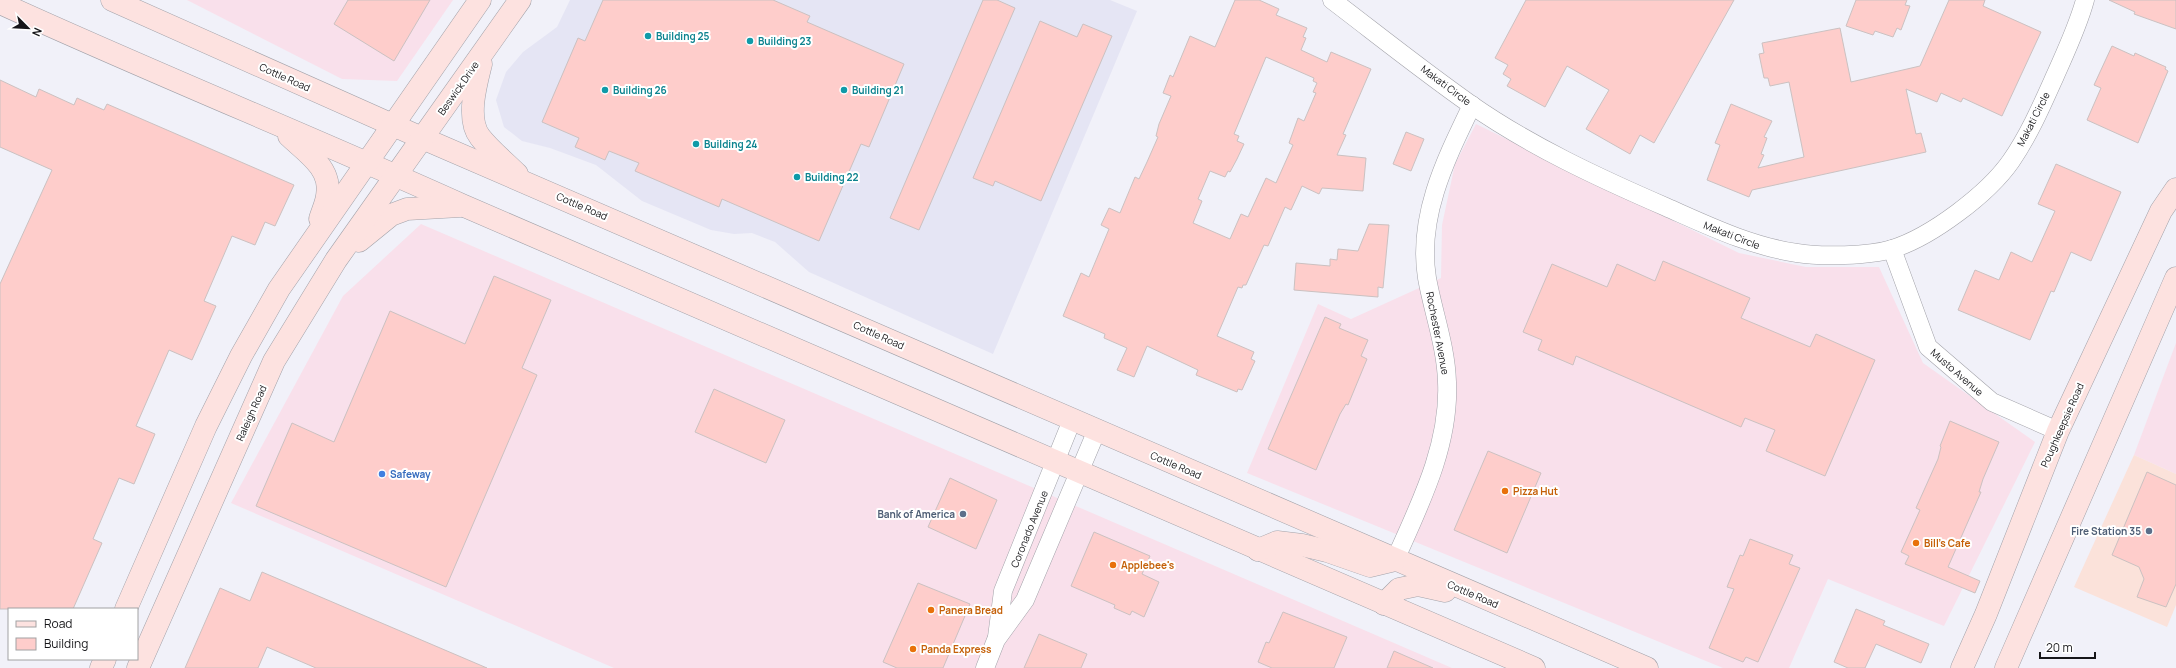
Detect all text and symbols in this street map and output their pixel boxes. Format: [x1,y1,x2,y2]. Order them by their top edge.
north arrow [8,8,48,48]
text: N [29,26,46,39]
place label: Building 25 [656,29,710,43]
marker: Building 25 [643,31,653,41]
place label: Building 23 [758,34,812,48]
marker: Building 23 [745,36,755,46]
street label: Beswick Drive [434,58,482,118]
street label: Cottle Road [257,60,313,94]
street label: Makati Circle [1418,62,1474,109]
place label: Building 26 [613,83,667,97]
place label: Building 21 [852,83,904,97]
marker: Building 26 [600,85,610,95]
marker: Building 21 [839,85,849,95]
street label: Makati Circle [2013,89,2053,149]
place label: Building 24 [704,137,757,151]
marker: Building 24 [691,139,701,149]
place label: Building 22 [805,170,859,184]
marker: Building 22 [792,172,802,182]
street label: Cottle Road [554,189,610,223]
street label: Makati Circle [1702,218,1762,252]
street label: Rochester Avenue [1423,290,1453,376]
street label: Cottle Road [851,318,907,352]
street label: Musto Avenue [1928,345,1986,399]
street label: Poughkeepsie Road [2037,380,2087,469]
street label: Raleigh Road [232,383,270,443]
street label: Cottle Road [1148,448,1204,482]
place label: Safeway [390,467,431,481]
marker: Safeway [377,469,387,479]
place label: Pizza Hut [1513,484,1558,498]
marker: Pizza Hut [1500,486,1510,496]
street label: Coronado Avenue [1007,488,1051,570]
place label: Bank of America [877,507,955,521]
marker: Bank of America [958,509,968,519]
place label: Fire Station 35 [2071,524,2141,538]
marker: Fire Station 35 [2144,526,2154,536]
place label: Bill's Cafe [1924,536,1970,550]
marker: Bill's Cafe [1911,538,1921,548]
place label: Applebee's [1121,558,1175,572]
marker: Applebee's [1108,560,1118,570]
street label: Cottle Road [1445,577,1501,611]
place label: Panera Bread [939,603,1003,617]
marker: Panera Bread [926,605,936,615]
legend [8,608,138,660]
text: Road [44,615,72,632]
scale bar [2040,634,2095,660]
text: Building [44,635,88,652]
text: 20 m [2046,639,2073,656]
place label: Panda Express [921,642,992,656]
marker: Panda Express [908,644,918,654]

